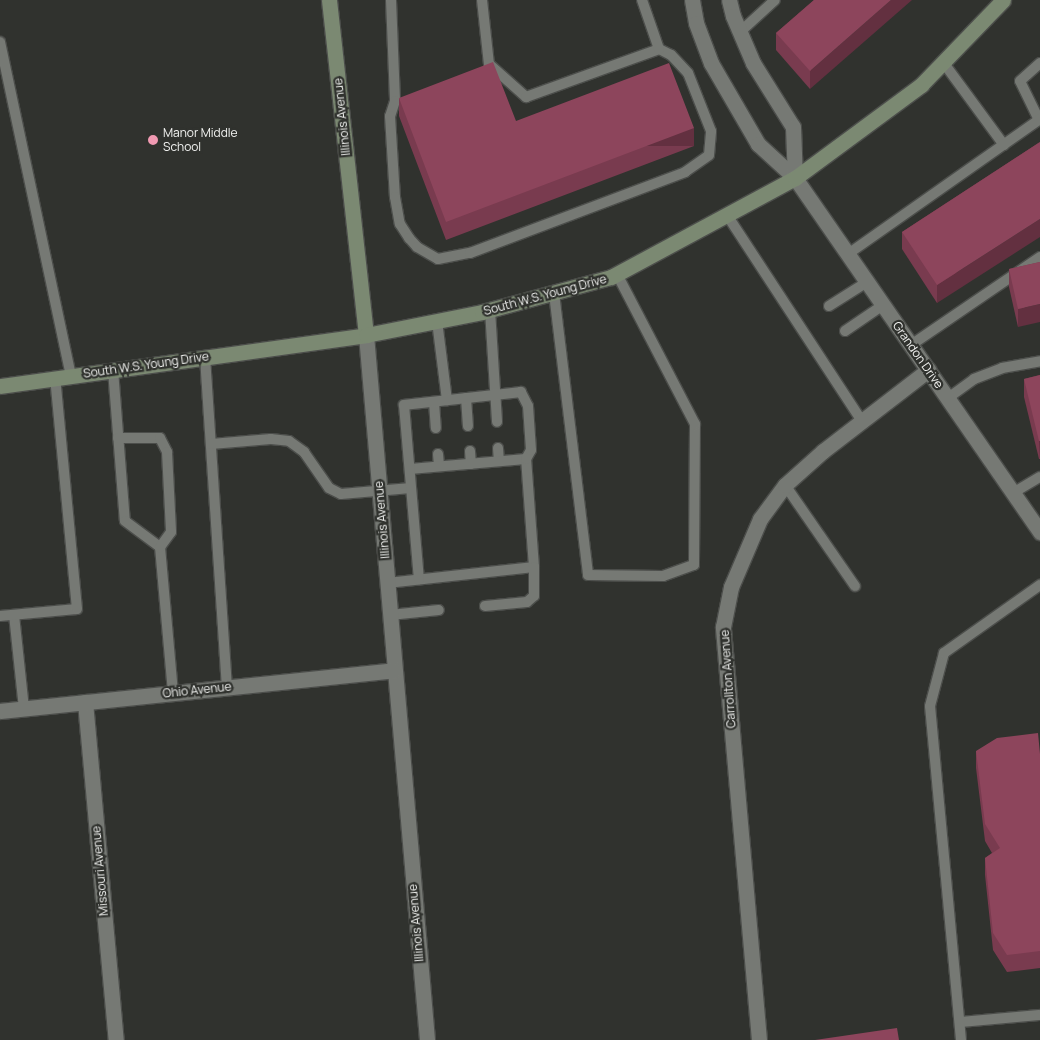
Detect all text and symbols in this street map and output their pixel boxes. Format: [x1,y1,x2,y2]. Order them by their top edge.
street label: Illinois Avenue [331,77,353,157]
place label: Manor Middle School [163,126,238,154]
marker: Manor Middle School [147,134,159,146]
street label: South W.S. Young Drive [482,272,608,318]
street label: Grandon Drive [890,319,946,391]
street label: South W.S. Young Drive [82,349,210,381]
street label: Illinois Avenue [371,481,393,559]
street label: Carrollton Avenue [717,629,739,729]
street label: Ohio Avenue [162,679,232,701]
street label: Missouri Avenue [89,825,111,917]
street label: Illinois Avenue [405,884,427,962]

